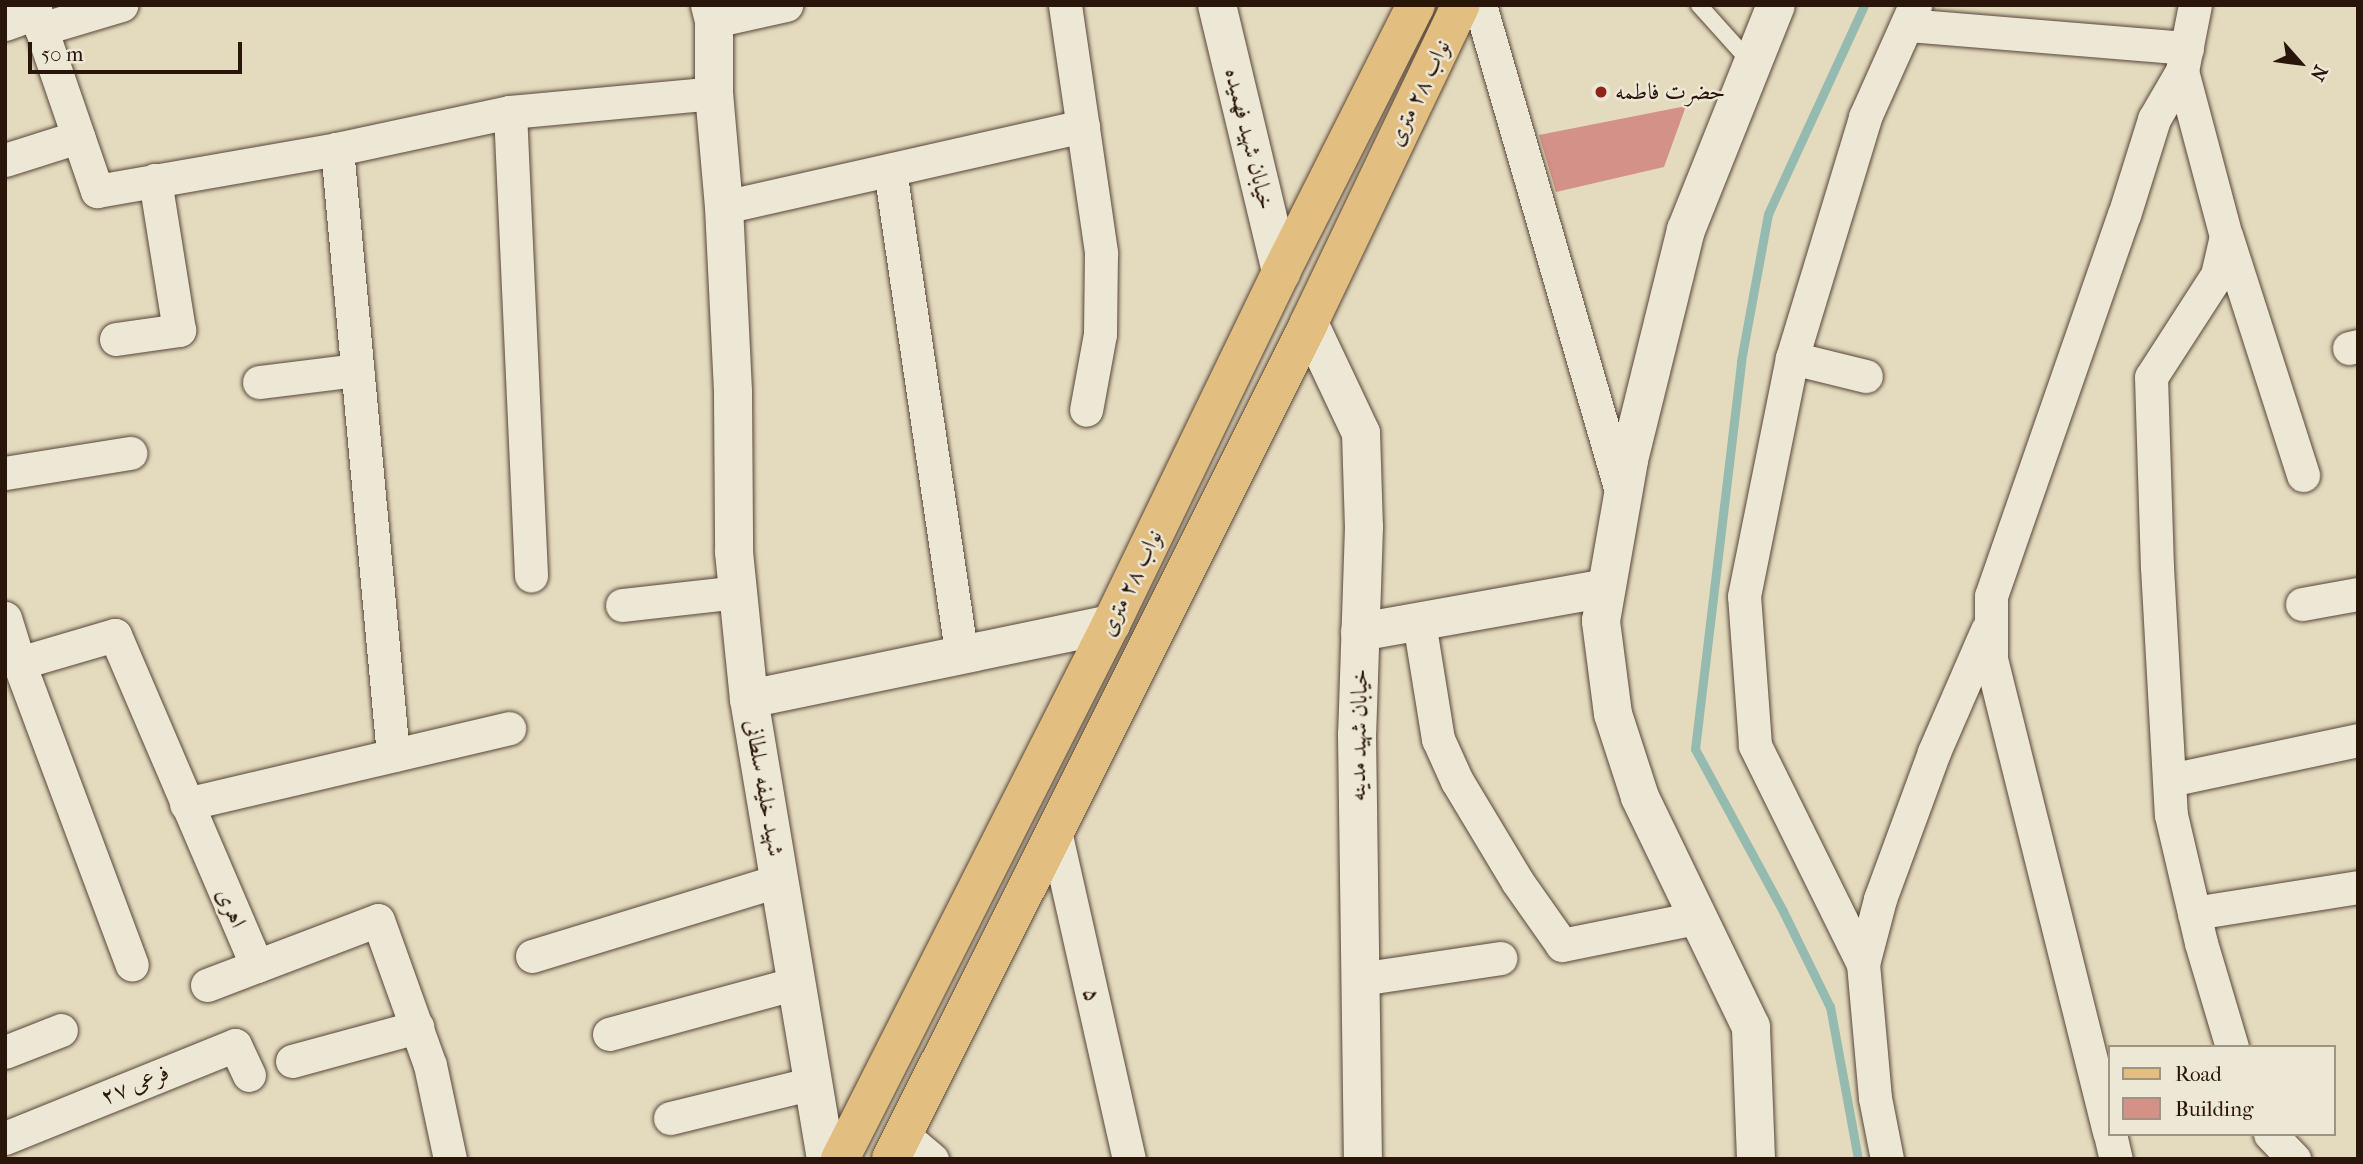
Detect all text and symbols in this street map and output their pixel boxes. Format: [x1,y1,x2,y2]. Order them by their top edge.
scale bar [32,28,245,72]
north arrow [2265,28,2335,98]
street label: نواب ۲۸ متری [1381,35,1457,151]
text: 50 m [41,42,84,66]
text: N [2305,61,2332,84]
street label: خیابان شهید فهمیده [1218,65,1280,213]
place label: حضرت فاطمه [1615,78,1725,106]
marker: حضرت فاطمه [1593,84,1609,100]
street label: نواب ۲۸ متری [1093,525,1169,641]
street label: خیابان شهید مدینه [1344,668,1374,802]
street label: شهید خلیفه سلطانی [738,717,790,859]
street label: اهری [210,884,252,932]
street label: ۵ [1077,985,1107,1005]
legend [2108,1045,2335,1136]
street label: فرعی ۲۷ [97,1059,173,1111]
text: Road [2175,1062,2222,1086]
text: Building [2175,1097,2253,1121]

